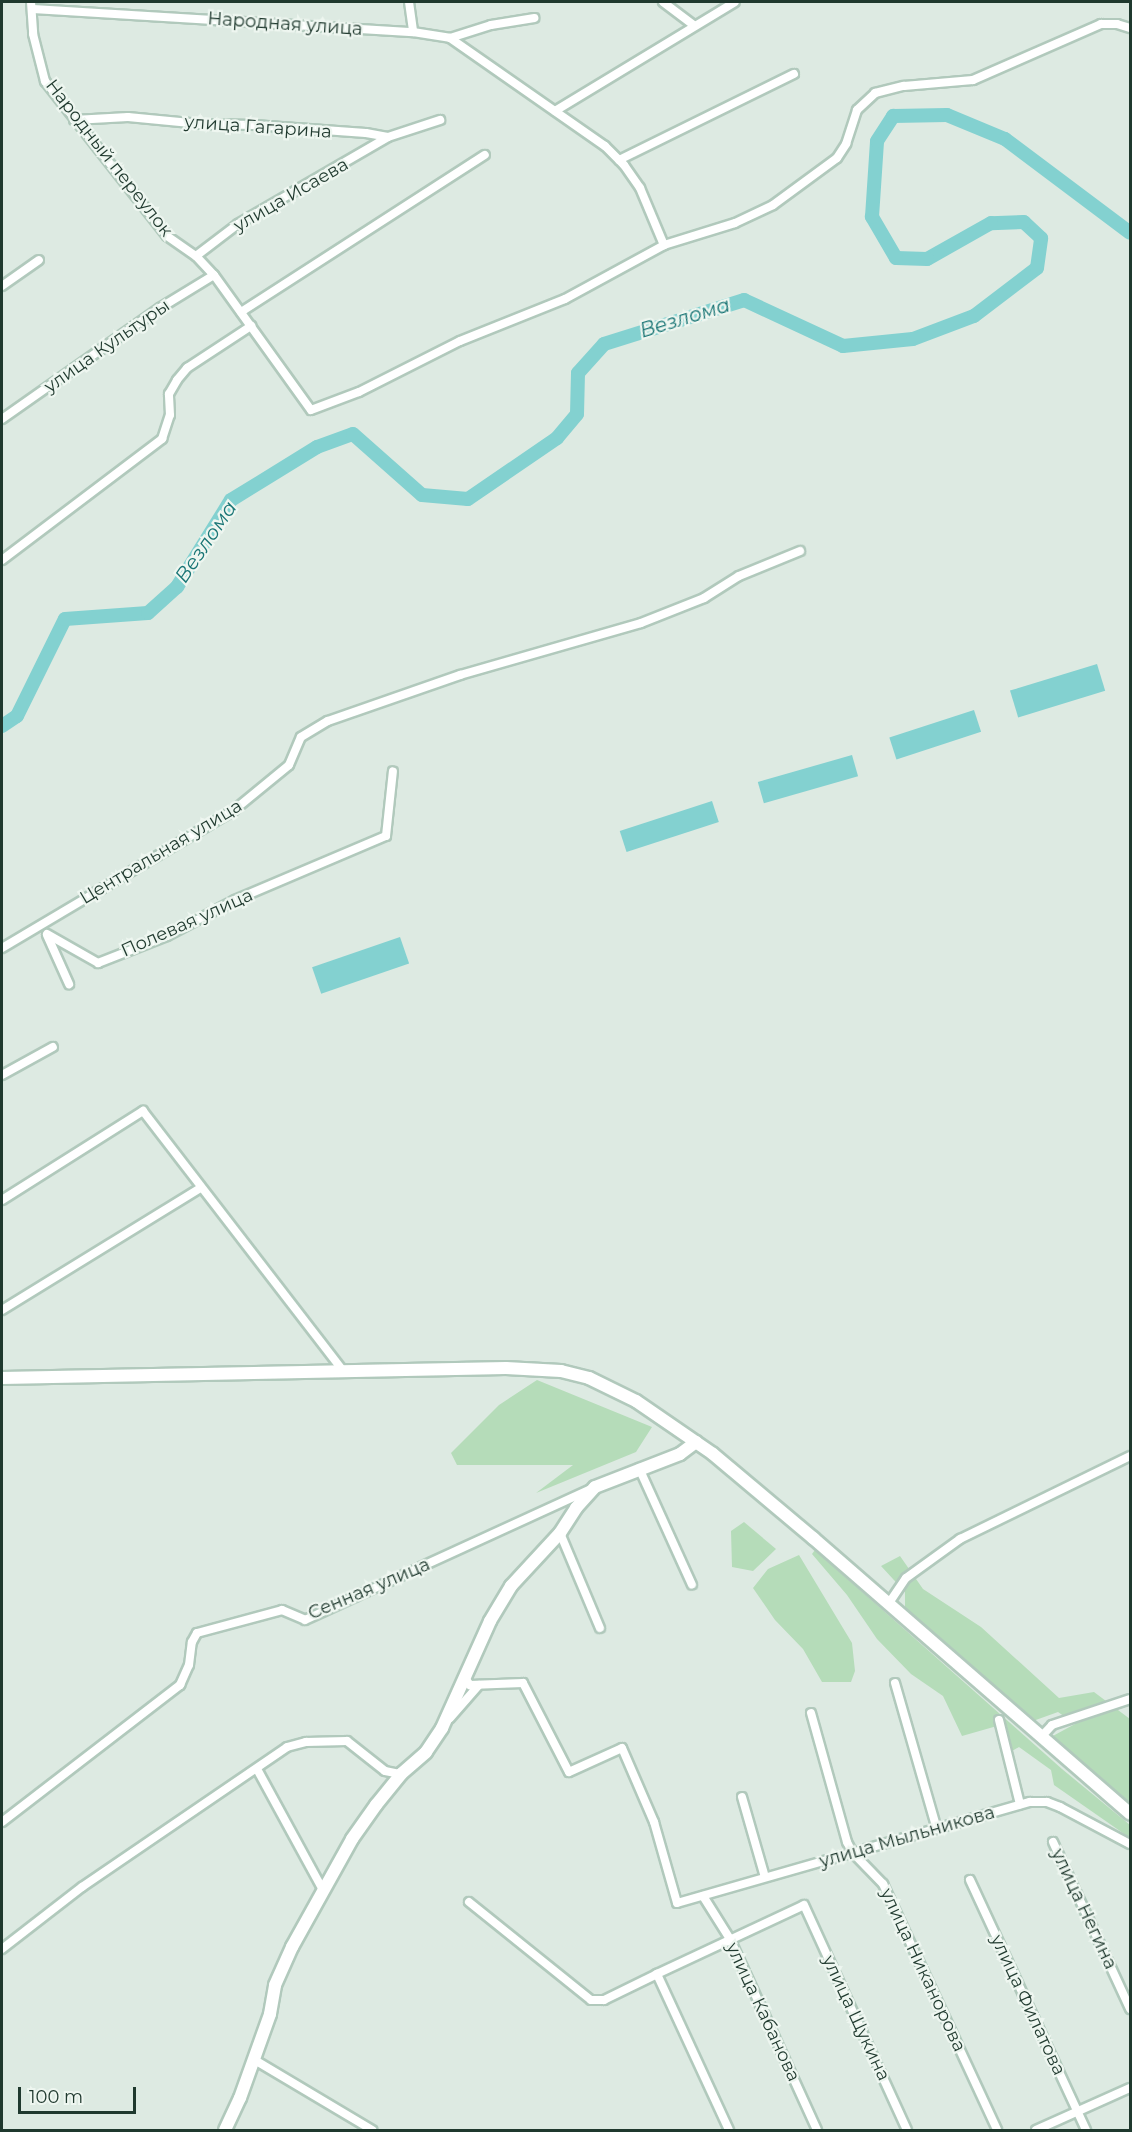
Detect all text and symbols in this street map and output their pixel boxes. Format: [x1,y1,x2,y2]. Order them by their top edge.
street label: Народная улица [207,8,363,40]
street label: Народный переулок [41,75,177,241]
street label: улица Гагарина [184,111,332,143]
street label: улица Исаева [230,153,352,237]
water label: Везлома [637,293,733,343]
street label: улица Культуры [40,295,174,397]
water label: Везлома [170,497,242,587]
street label: Центральная улица [76,795,246,909]
street label: Полевая улица [118,884,256,962]
street label: Сенная улица [305,1554,433,1624]
street label: улица Мыльникова [817,1802,997,1872]
street label: улица Негина [1047,1845,1121,1973]
street label: улица Никанорова [876,1885,970,2055]
street label: улица Филатова [986,1931,1070,2079]
street label: улица Кабанова [721,1939,805,2085]
street label: улица Щукина [817,1952,895,2084]
scale bar [21,2075,140,2113]
text: 100 m [29,2086,83,2108]

